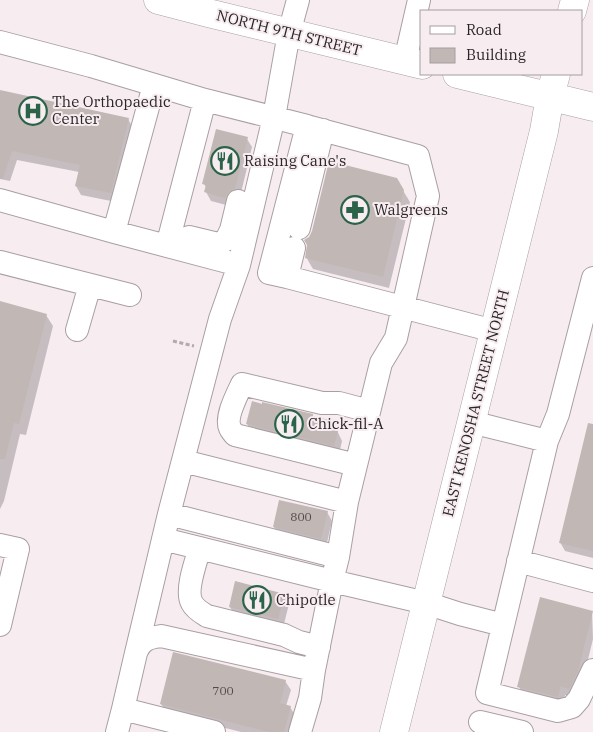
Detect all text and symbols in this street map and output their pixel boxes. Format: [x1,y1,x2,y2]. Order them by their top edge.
street label: NORTH 9TH STREET [215,5,364,60]
legend [420,10,583,75]
text: Road [466,20,502,39]
text: Building [466,45,526,64]
place label: The Orthopaedic Center [52,92,171,128]
hospital icon: The Orthopaedic Center [18,96,48,126]
restaurant icon: Raising Cane's [210,146,240,176]
place label: Raising Cane's [244,151,346,170]
pharmacy icon: Walgreens [340,195,370,225]
place label: Walgreens [374,200,448,219]
street label: EAST KENOSHA STREET NORTH [438,287,513,518]
restaurant icon: Chick-fil-A [274,409,304,439]
place label: Chick-fil-A [308,414,384,433]
house number: 800 [290,509,312,524]
restaurant icon: Chipotle [242,585,272,615]
place label: Chipotle [276,590,335,609]
house number: 700 [212,683,234,698]

